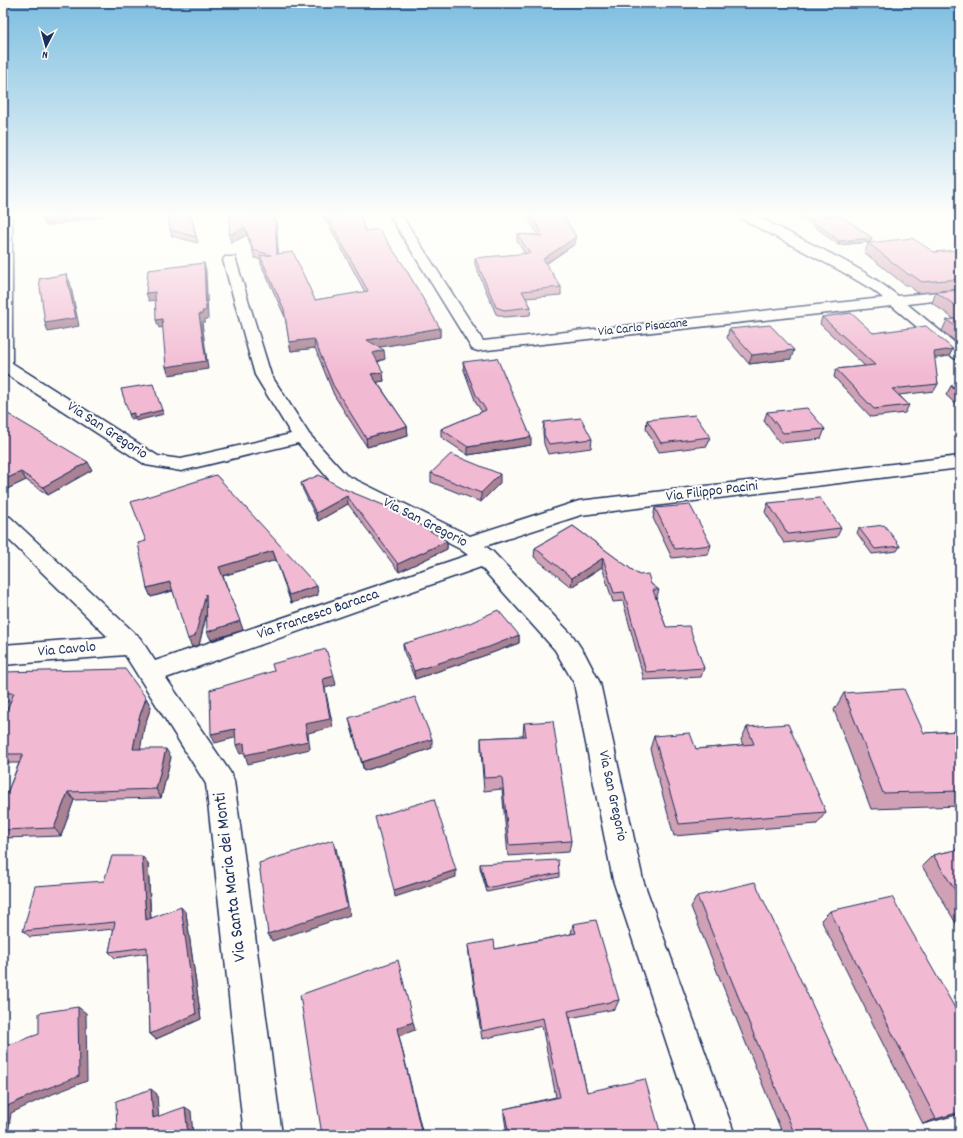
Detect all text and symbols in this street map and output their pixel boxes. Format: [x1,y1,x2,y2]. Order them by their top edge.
north arrow [26,26,66,66]
text: N [41,46,49,62]
street label: Via Carlo Pisacane [597,314,689,342]
street label: Via San Gregorio [62,397,152,466]
street label: Via Filippo Pacini [665,475,759,509]
street label: Via San Gregorio [379,492,471,554]
street label: Via Francesco Baracca [254,584,383,646]
street label: Via Cavolo [37,636,97,663]
street label: Via San Gregorio [592,749,632,844]
street label: Via Santa Maria dei Monti [208,791,254,963]

